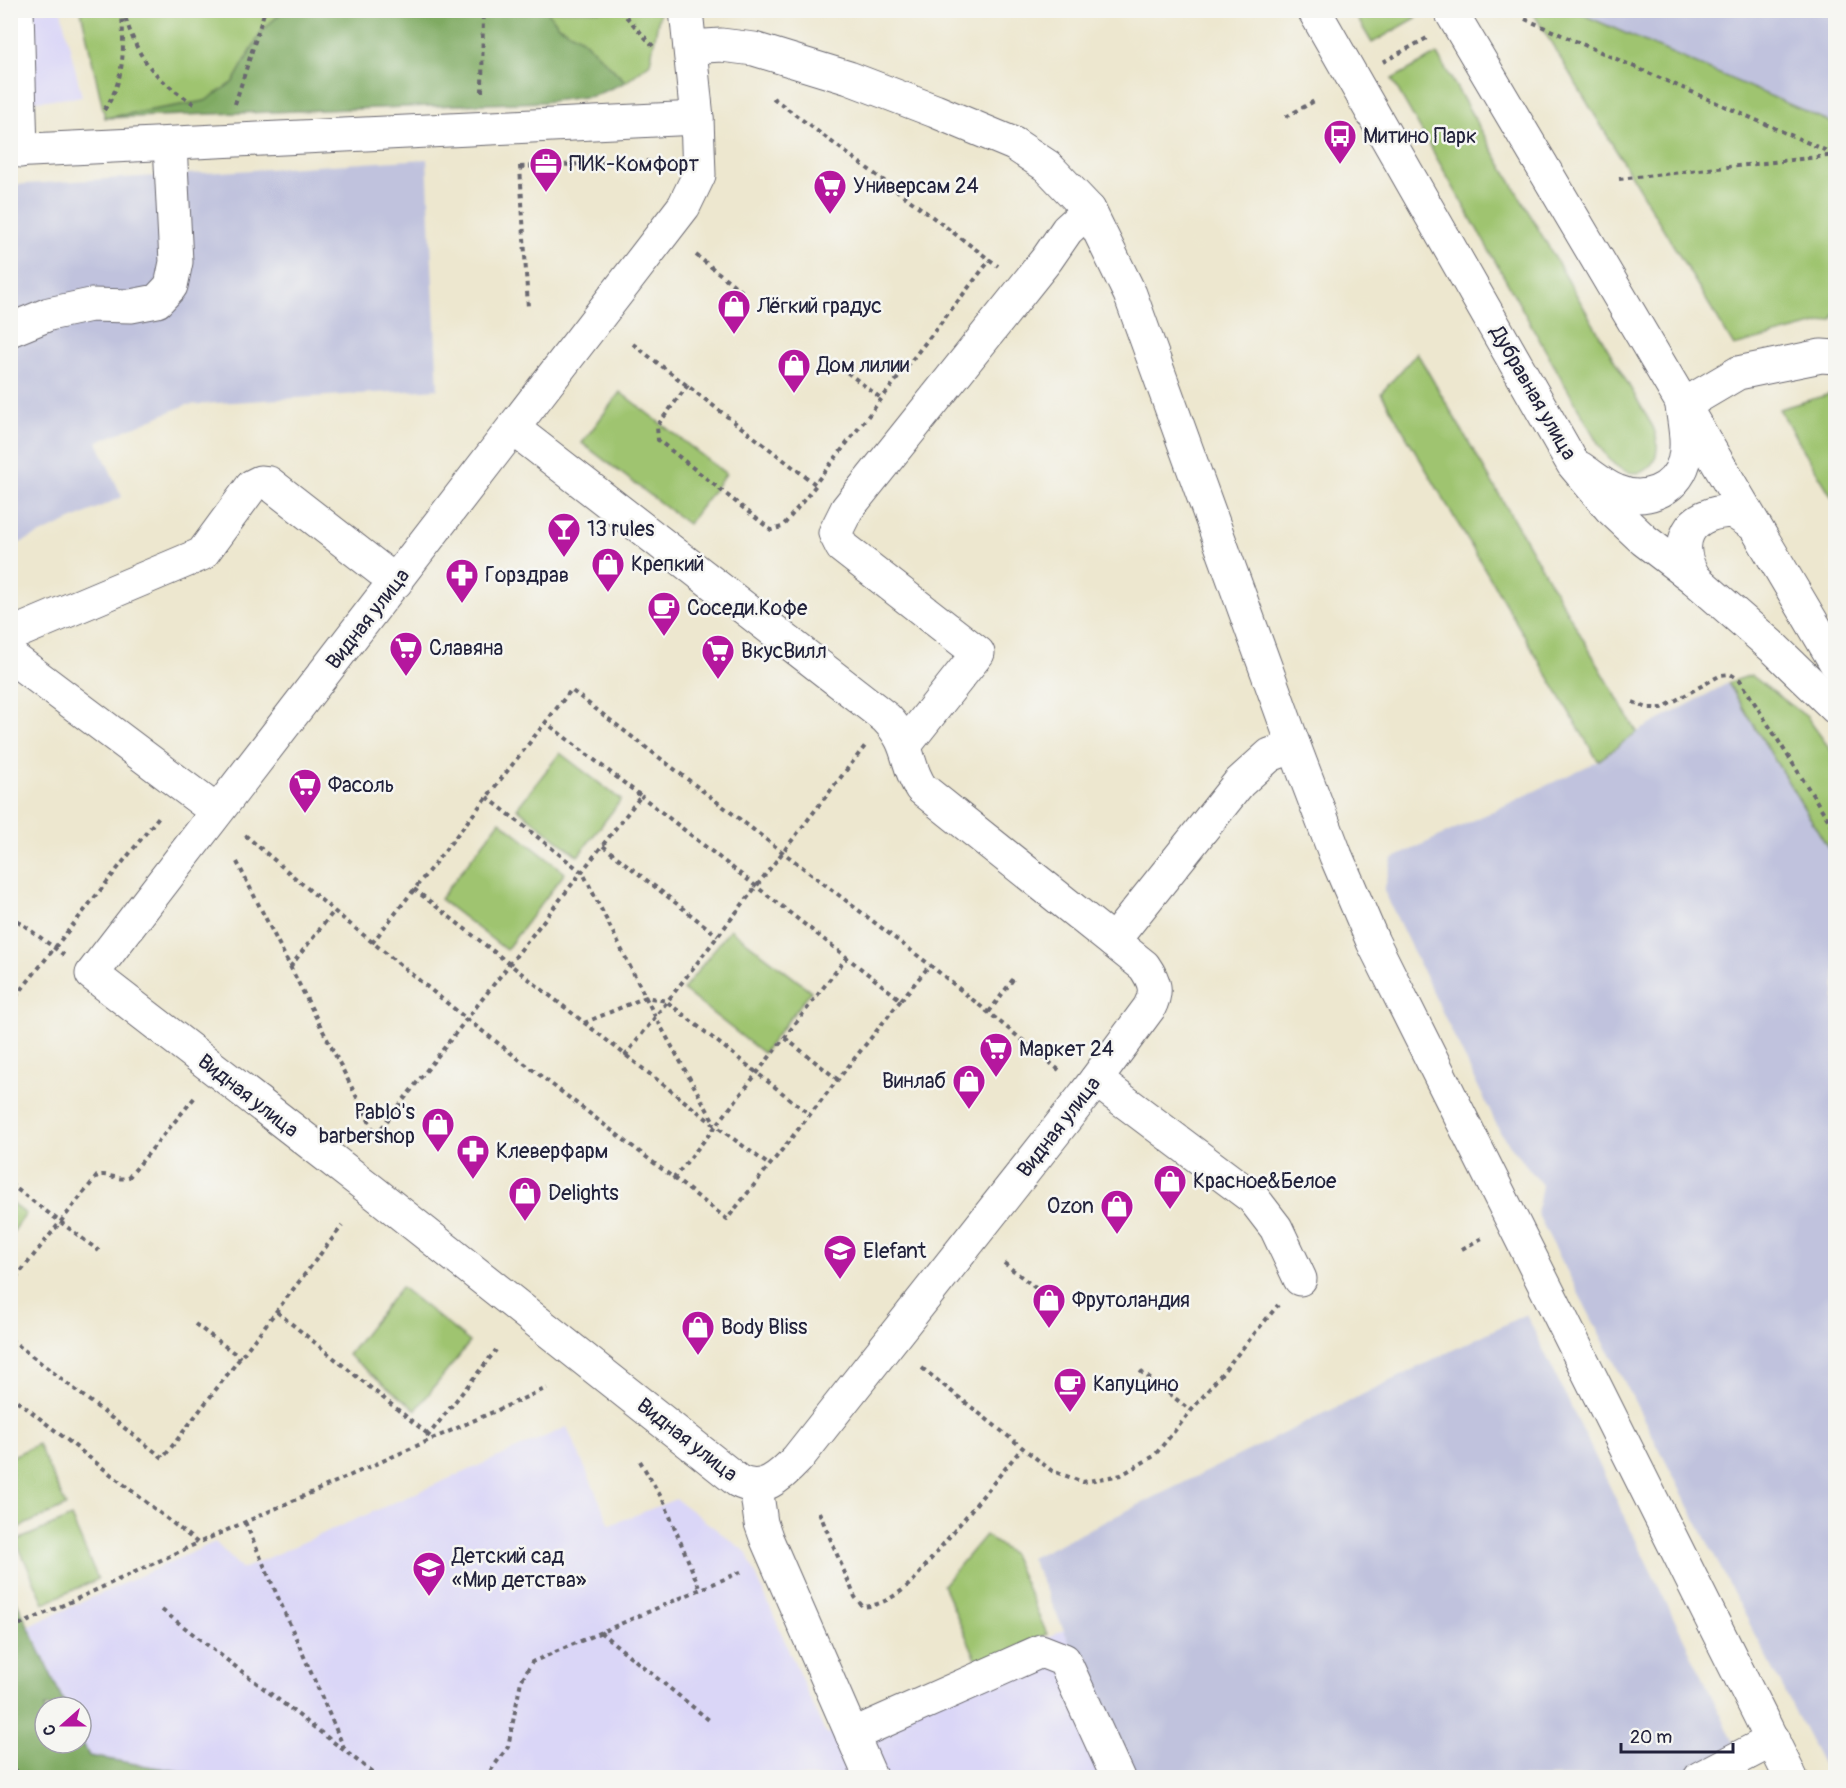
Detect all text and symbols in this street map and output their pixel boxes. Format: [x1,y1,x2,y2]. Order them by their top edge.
bus stop icon: Митино Парк [1322,118,1358,165]
place label: Митино Парк [1363,123,1477,150]
office icon: ПИК-Комфорт [528,146,564,193]
place label: ПИК-Комфорт [569,151,699,178]
supermarket icon: Универсам 24 [812,168,848,215]
place label: Универсам 24 [853,173,979,200]
shop icon: Лёгкий градус [716,288,752,335]
place label: Лёгкий градус [756,293,882,320]
street label: Дубравная улица [1483,320,1582,465]
shop icon: Дом лилии [776,347,812,394]
place label: Дом лилии [816,352,909,379]
bar icon: 13 rules [546,511,582,558]
place label: 13 rules [587,516,655,543]
shop icon: Крепкий [590,546,626,593]
place label: Крепкий [631,551,704,578]
pharmacy icon: Горздрав [444,557,480,604]
place label: Горздрав [485,562,569,589]
street label: Видная улица [320,563,416,675]
cafe icon: Соседи.Кофе [646,590,682,637]
place label: Соседи.Кофе [687,595,808,622]
supermarket icon: Славяна [388,630,424,677]
supermarket icon: ВкусВилл [700,633,736,680]
place label: Славяна [429,635,503,662]
place label: ВкусВилл [741,638,827,665]
supermarket icon: Фасоль [287,767,323,814]
place label: Фасоль [328,772,395,799]
supermarket icon: Маркет 24 [978,1031,1014,1078]
place label: Маркет 24 [1019,1036,1114,1063]
street label: Видная улица [192,1048,304,1144]
shop icon: Винлаб [951,1063,987,1110]
place label: Винлаб [882,1068,946,1095]
street label: Видная улица [1011,1071,1107,1183]
place label: Pablo's barbershop [319,1099,416,1150]
shop icon: Pablo's barbershop [420,1106,456,1153]
pharmacy icon: Клеверфарм [455,1133,491,1180]
place label: Клеверфарм [496,1138,608,1165]
shop icon: Красное&Белое [1152,1163,1188,1210]
place label: Красное&Белое [1193,1168,1337,1195]
shop icon: Delights [507,1175,543,1222]
place label: Delights [548,1180,619,1207]
shop icon: Ozon [1099,1188,1135,1235]
place label: Ozon [1047,1193,1094,1220]
school or university icon: Elefant [822,1233,858,1280]
place label: Elefant [863,1238,927,1265]
shop icon: Фрутоландия [1031,1282,1067,1329]
place label: Фрутоландия [1072,1287,1190,1314]
shop icon: Body Bliss [680,1309,716,1356]
place label: Body Bliss [721,1314,808,1341]
cafe icon: Капуцино [1052,1366,1088,1413]
place label: Капуцино [1093,1371,1179,1398]
street label: Видная улица [631,1392,743,1488]
place label: Детский сад «Мир детства» [451,1543,587,1594]
school or university icon: Детский сад «Мир детства» [411,1550,447,1597]
north arrow [33,1695,93,1755]
scale bar [1621,1716,1734,1754]
text: С [39,1722,61,1738]
text: 20 m [1630,1726,1672,1749]

